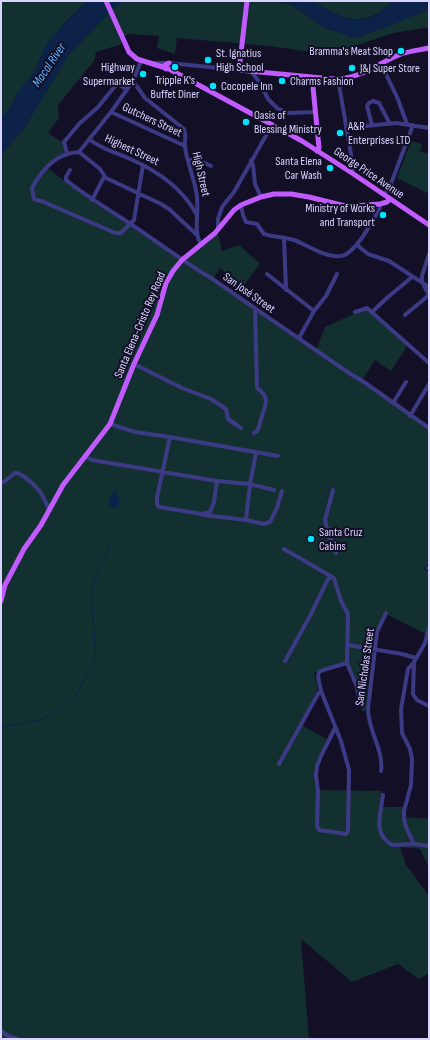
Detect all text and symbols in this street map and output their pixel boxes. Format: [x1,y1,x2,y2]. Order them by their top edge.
water label: Macal River [29,39,70,90]
place label: Bramma's Meat Shop [309,44,393,59]
place label: St. Ignatius High School [216,46,263,75]
marker: Bramma's Meat Shop [396,46,406,56]
marker: St. Ignatius High School [203,55,213,65]
place label: Highway Supermarket [83,60,135,89]
place label: J&J Super Store [359,61,420,76]
marker: Tripple K's Buffet Diner [170,62,180,72]
marker: J&J Super Store [347,63,357,73]
marker: Highway Supermarket [138,69,148,79]
place label: Tripple K's Buffet Diner [151,73,200,102]
place label: Charms Fashion [290,74,354,89]
marker: Charms Fashion [277,76,287,86]
place label: Cocopele Inn [221,79,273,94]
marker: Cocopele Inn [208,81,218,91]
street label: Gutchers Street [120,100,185,140]
place label: Oasis of Blessing Ministry [254,108,322,137]
marker: Oasis of Blessing Ministry [241,117,251,127]
place label: A&R Enterprises LTD [347,119,411,148]
marker: A&R Enterprises LTD [335,128,345,138]
street label: Highest Street [102,131,162,169]
street label: George Price Avenue [331,144,407,202]
street label: High Street [189,150,213,198]
place label: Santa Elena Car Wash [275,154,322,183]
marker: Santa Elena Car Wash [325,163,335,173]
place label: Ministry of Works and Transport [305,201,375,230]
marker: Ministry of Works and Transport [378,210,388,220]
street label: San José Street [220,269,278,317]
street label: Santa Elena-Cristo Rey Road [111,270,169,380]
place label: Santa Cruz Cabins [319,525,363,554]
marker: Santa Cruz Cabins [306,534,316,544]
street label: San Nicholas Street [352,627,378,707]

